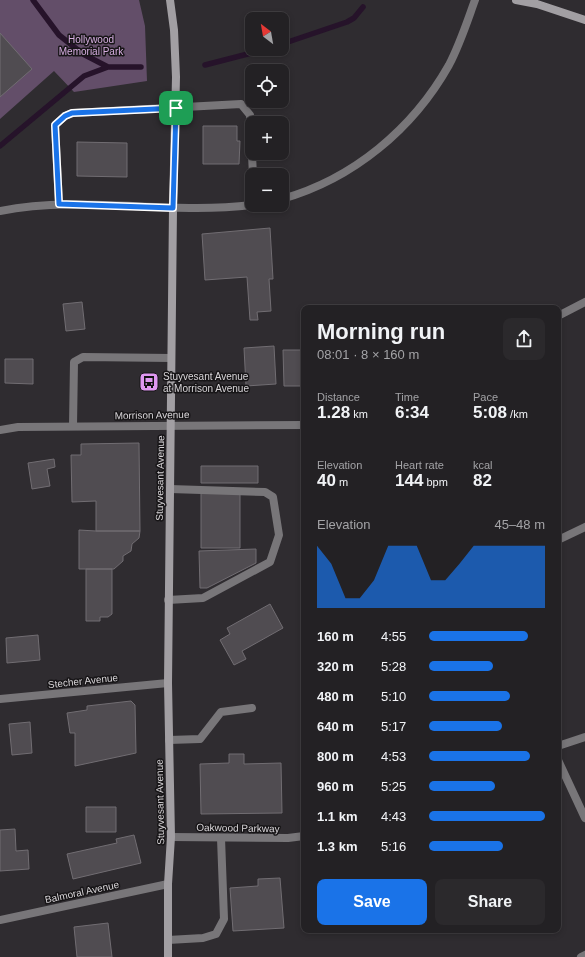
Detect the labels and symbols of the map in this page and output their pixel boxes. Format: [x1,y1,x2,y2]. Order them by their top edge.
north arrow [245,12,289,56]
park label: Hollywood Memorial Park [59,34,124,57]
pin [159,91,193,125]
bus stop icon: Stuyvesant Avenue at Morrison Avenue [138,371,160,393]
place label: Stuyvesant Avenue at Morrison Avenue [163,371,249,394]
street label: Morrison Avenue [114,409,190,421]
street label: Stuyvesant Avenue [154,435,166,521]
street label: Stecher Avenue [47,672,119,690]
street label: Stuyvesant Avenue [154,759,166,845]
street label: Oakwood Parkway [196,822,280,834]
street label: Balmoral Avenue [44,879,120,905]

